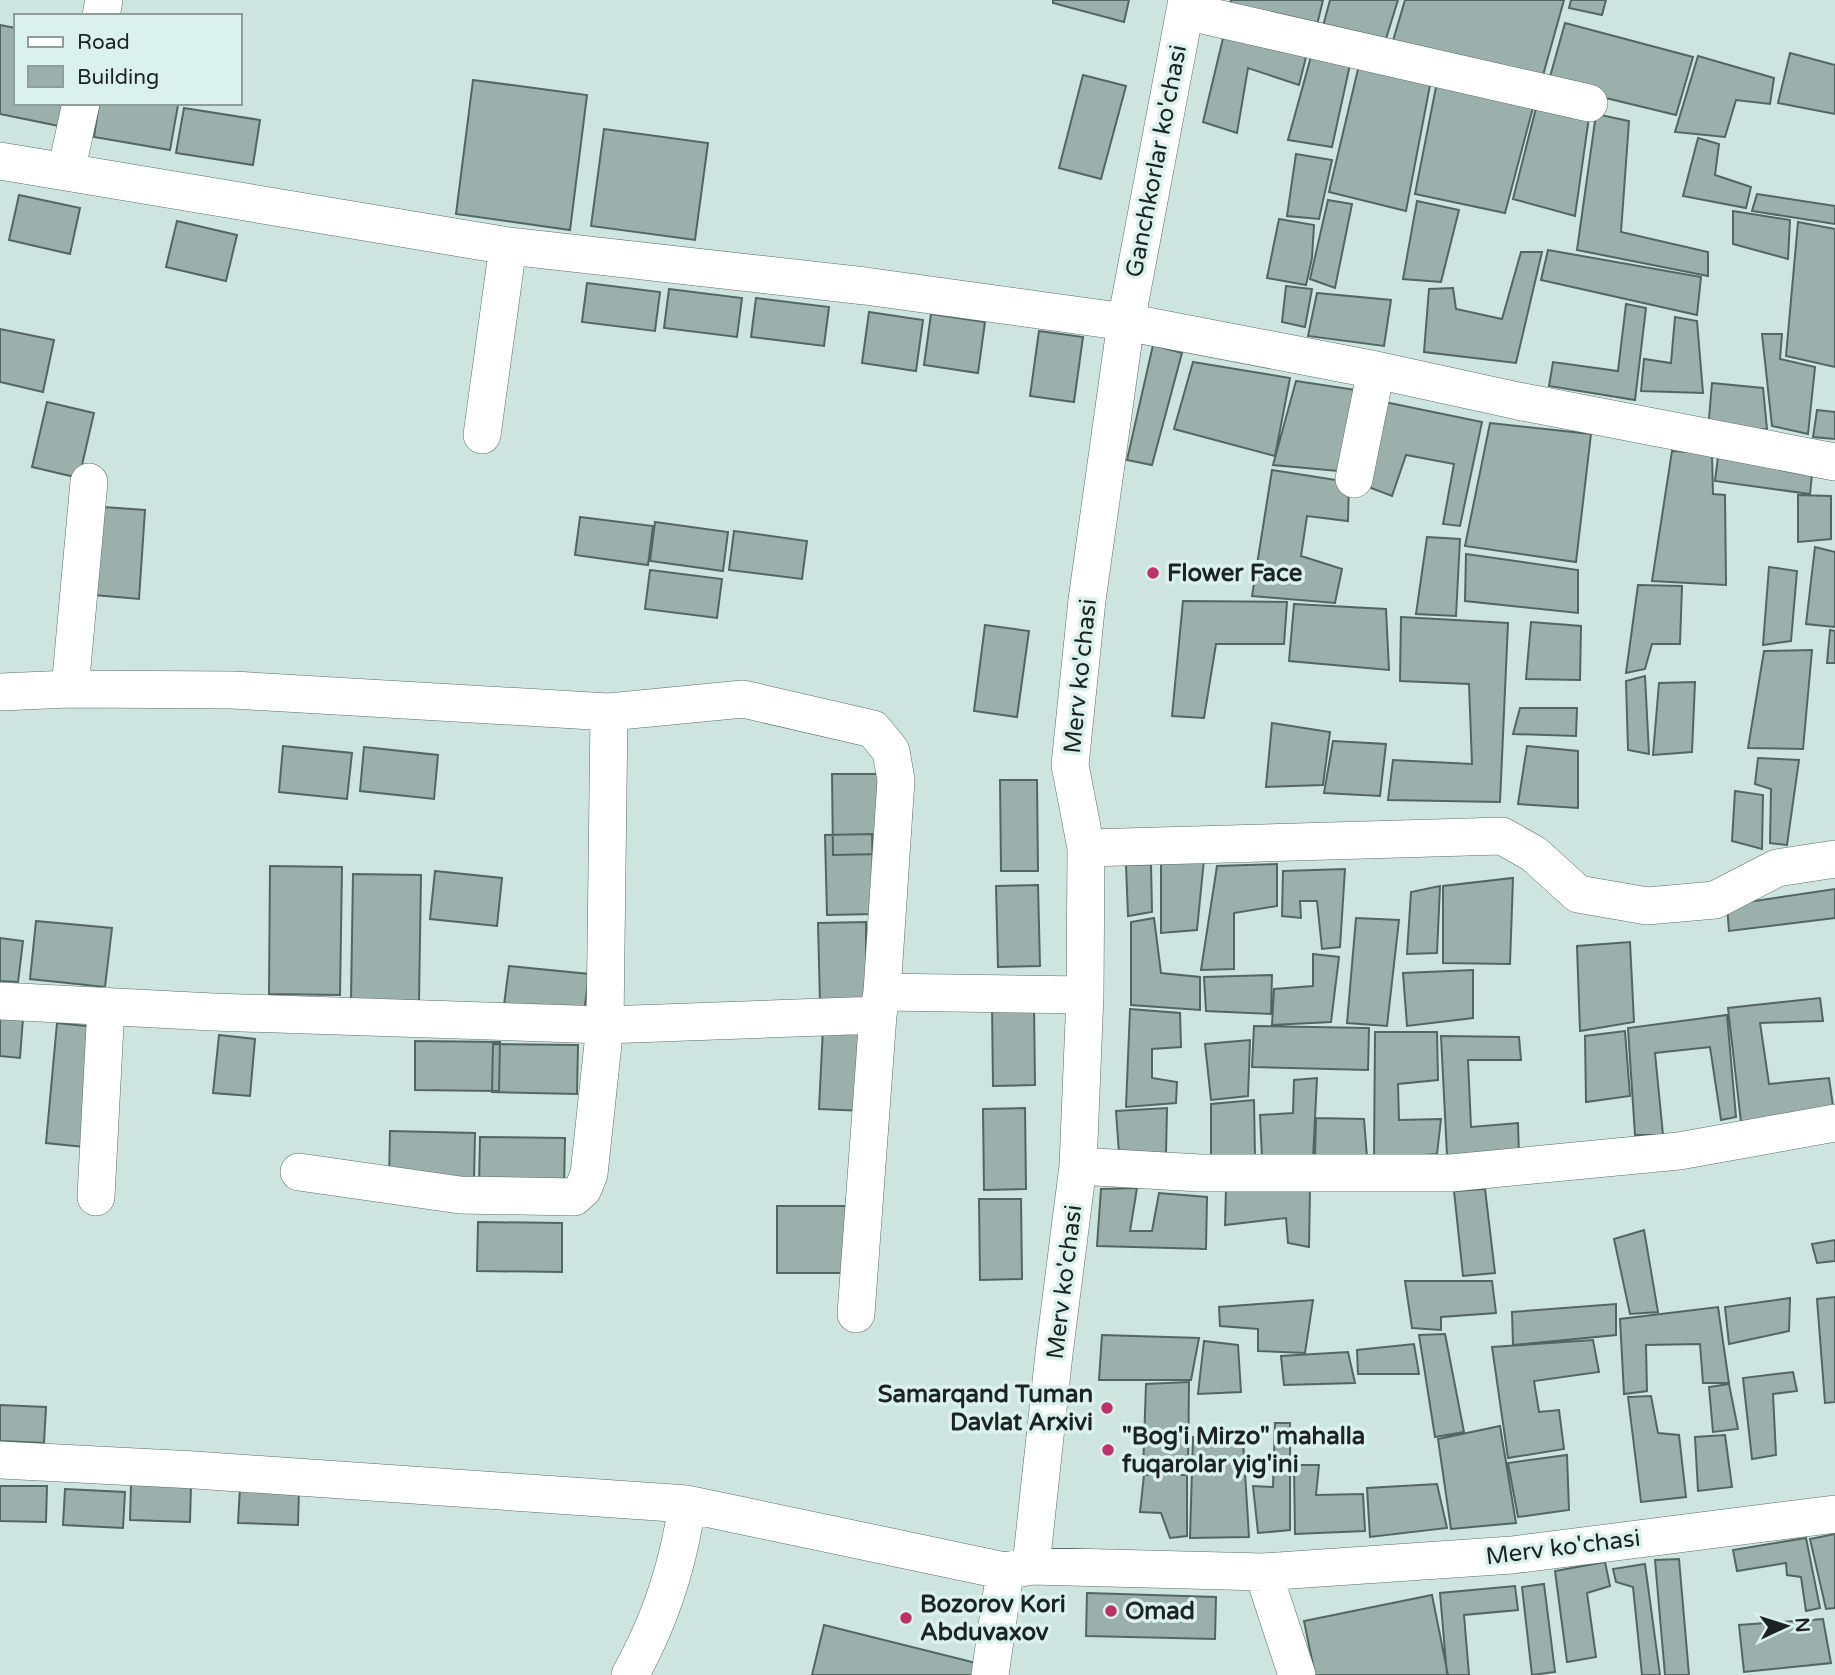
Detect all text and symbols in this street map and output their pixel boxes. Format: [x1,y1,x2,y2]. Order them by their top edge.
legend [14,14,242,105]
text: Road [77,30,130,55]
street label: Ganchkorlar ko'chasi [1120,42,1193,280]
text: Building [77,65,159,90]
place label: Flower Face [1167,559,1303,588]
marker: Flower Face [1145,565,1161,581]
street label: Merv ko'chasi [1058,597,1103,755]
street label: Merv ko'chasi [1041,1203,1088,1361]
place label: Samarqand Tuman Davlat Arxivi [878,1380,1093,1437]
marker: Samarqand Tuman Davlat Arxivi [1099,1400,1115,1416]
place label: "Bog'i Mirzo" mahalla fuqarolar yig'ini [1122,1422,1365,1479]
marker: "Bog'i Mirzo" mahalla fuqarolar yig'ini [1100,1442,1116,1458]
street label: Merv ko'chasi [1484,1524,1642,1571]
place label: Bozorov Kori Abduvaxov [920,1590,1066,1647]
north arrow [1751,1591,1821,1661]
place label: Omad [1125,1597,1195,1626]
marker: Omad [1103,1603,1119,1619]
marker: Bozorov Kori Abduvaxov [898,1610,914,1626]
text: N [1790,1617,1813,1633]

